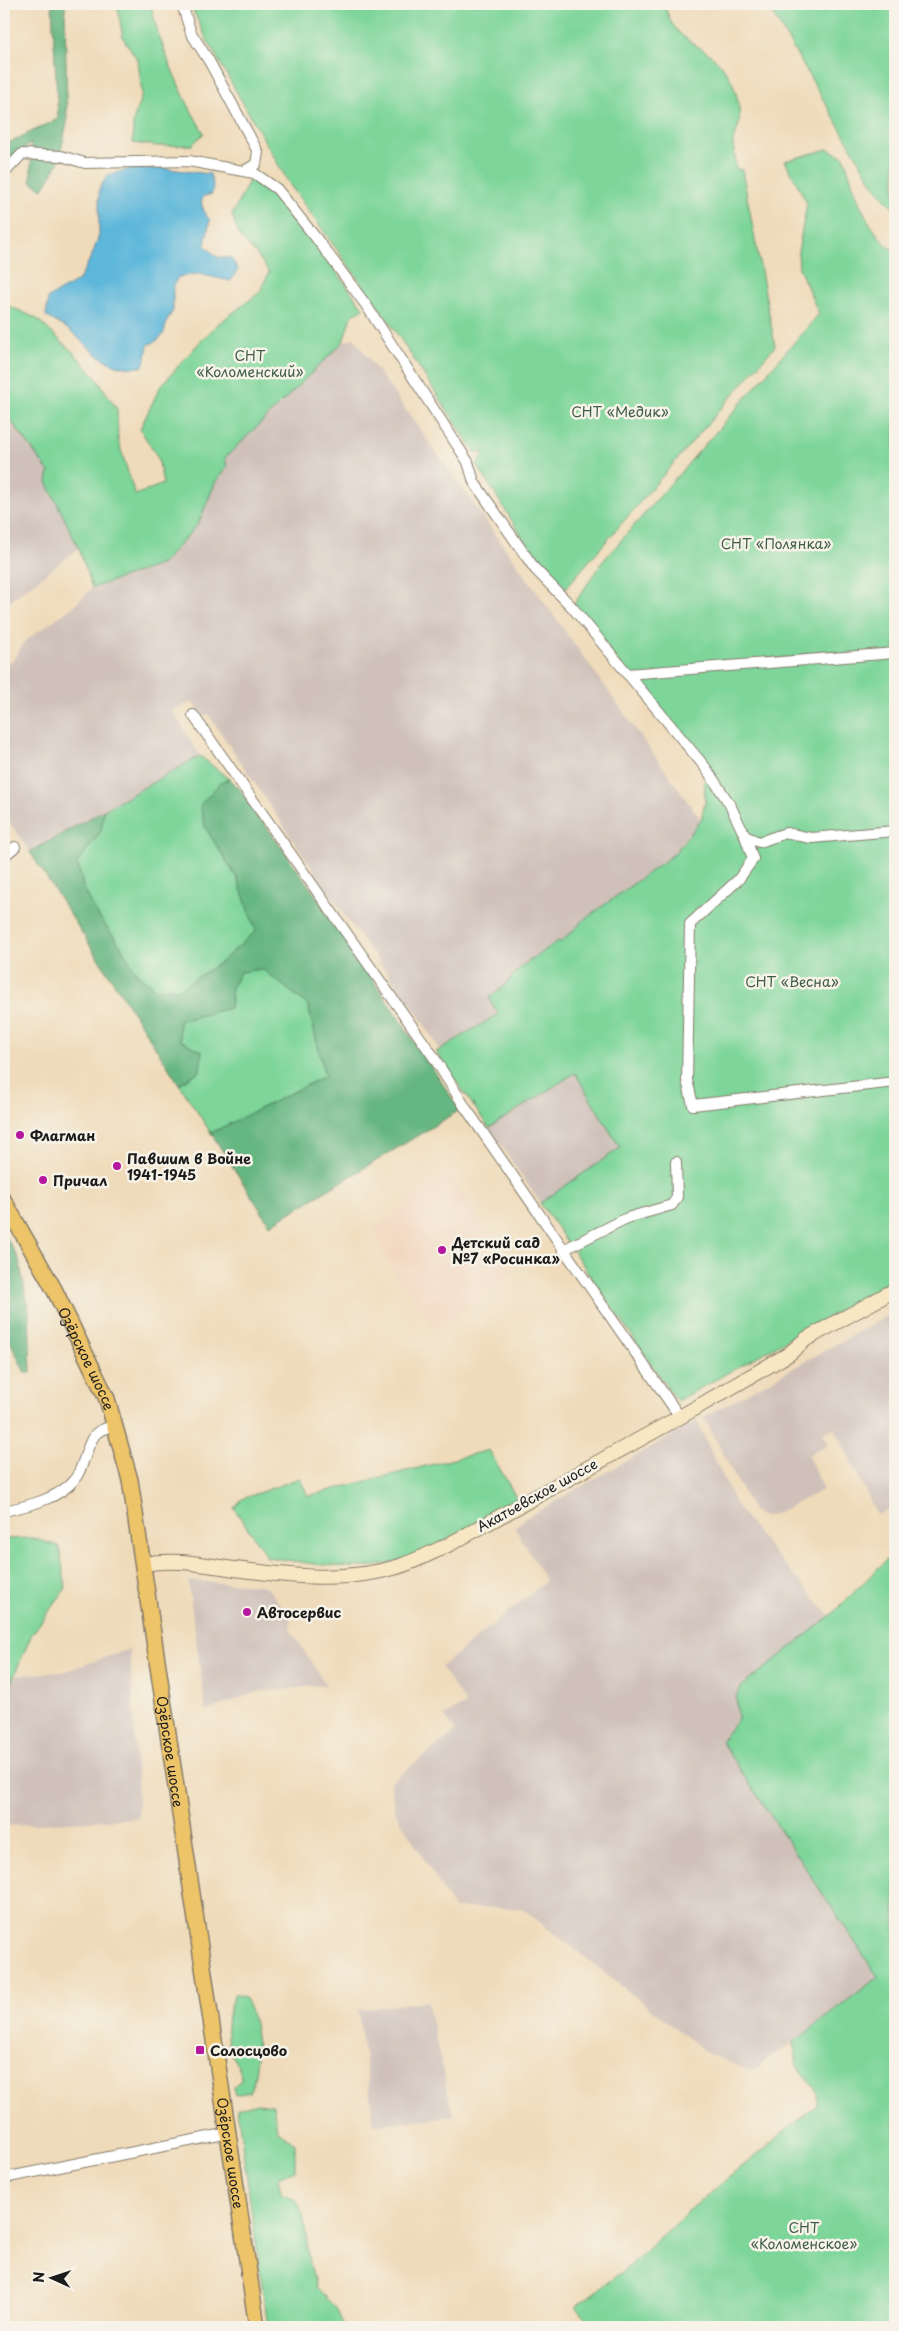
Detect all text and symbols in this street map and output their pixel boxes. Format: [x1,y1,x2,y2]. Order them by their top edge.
park label: СНТ «Коломенский» [196,345,304,382]
park label: СНТ «Медик» [571,401,669,422]
park label: СНТ «Полянка» [721,533,831,554]
park label: СНТ «Весна» [745,971,839,992]
place label: Флагман [30,1125,95,1146]
marker: Флагман [14,1129,26,1141]
place label: Павшим в Войне 1941-1945 [127,1148,251,1185]
marker: Павшим в Войне 1941-1945 [111,1160,123,1172]
place label: Причал [53,1170,107,1191]
marker: Причал [37,1174,49,1186]
place label: Детский сад №7 «Росинка» [451,1232,560,1269]
marker: Детский сад №7 «Росинка» [436,1244,448,1256]
street label: Озёрское шоссе [53,1303,120,1412]
street label: Акатьевское шоссе [473,1453,601,1537]
place label: Автосервис [257,1602,342,1623]
marker: Автосервис [241,1606,253,1618]
street label: Озёрское шоссе [152,1694,189,1809]
place label: Солосцово [210,2040,287,2061]
marker: Солосцово [194,2044,206,2056]
street label: Озёрское шоссе [212,2096,250,2210]
park label: СНТ «Коломенское» [751,2217,857,2254]
north arrow [28,2254,78,2304]
text: N [28,2271,49,2283]

